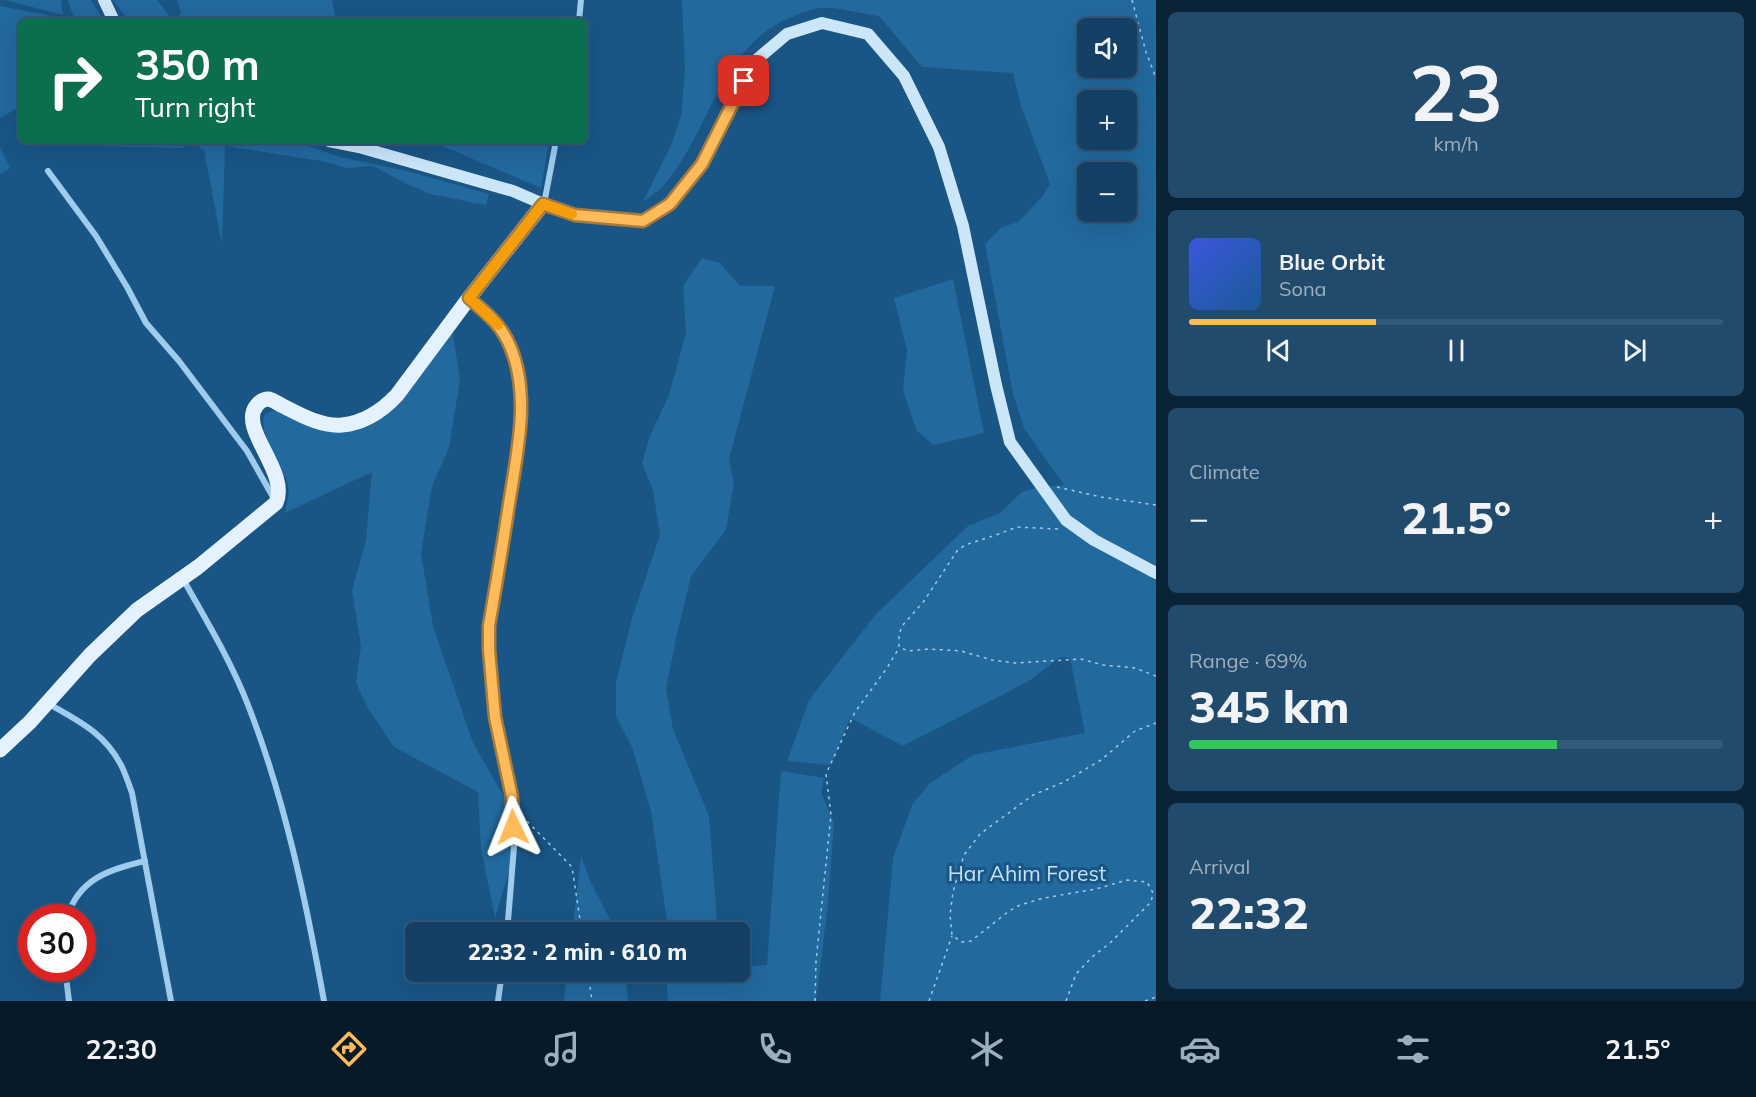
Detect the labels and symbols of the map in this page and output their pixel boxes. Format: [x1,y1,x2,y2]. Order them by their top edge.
pin [718,55,769,106]
position arrow [481,795,545,859]
park label: Har Ahim Forest [948,860,1106,886]
speed limit sign: 30 [18,904,96,982]

